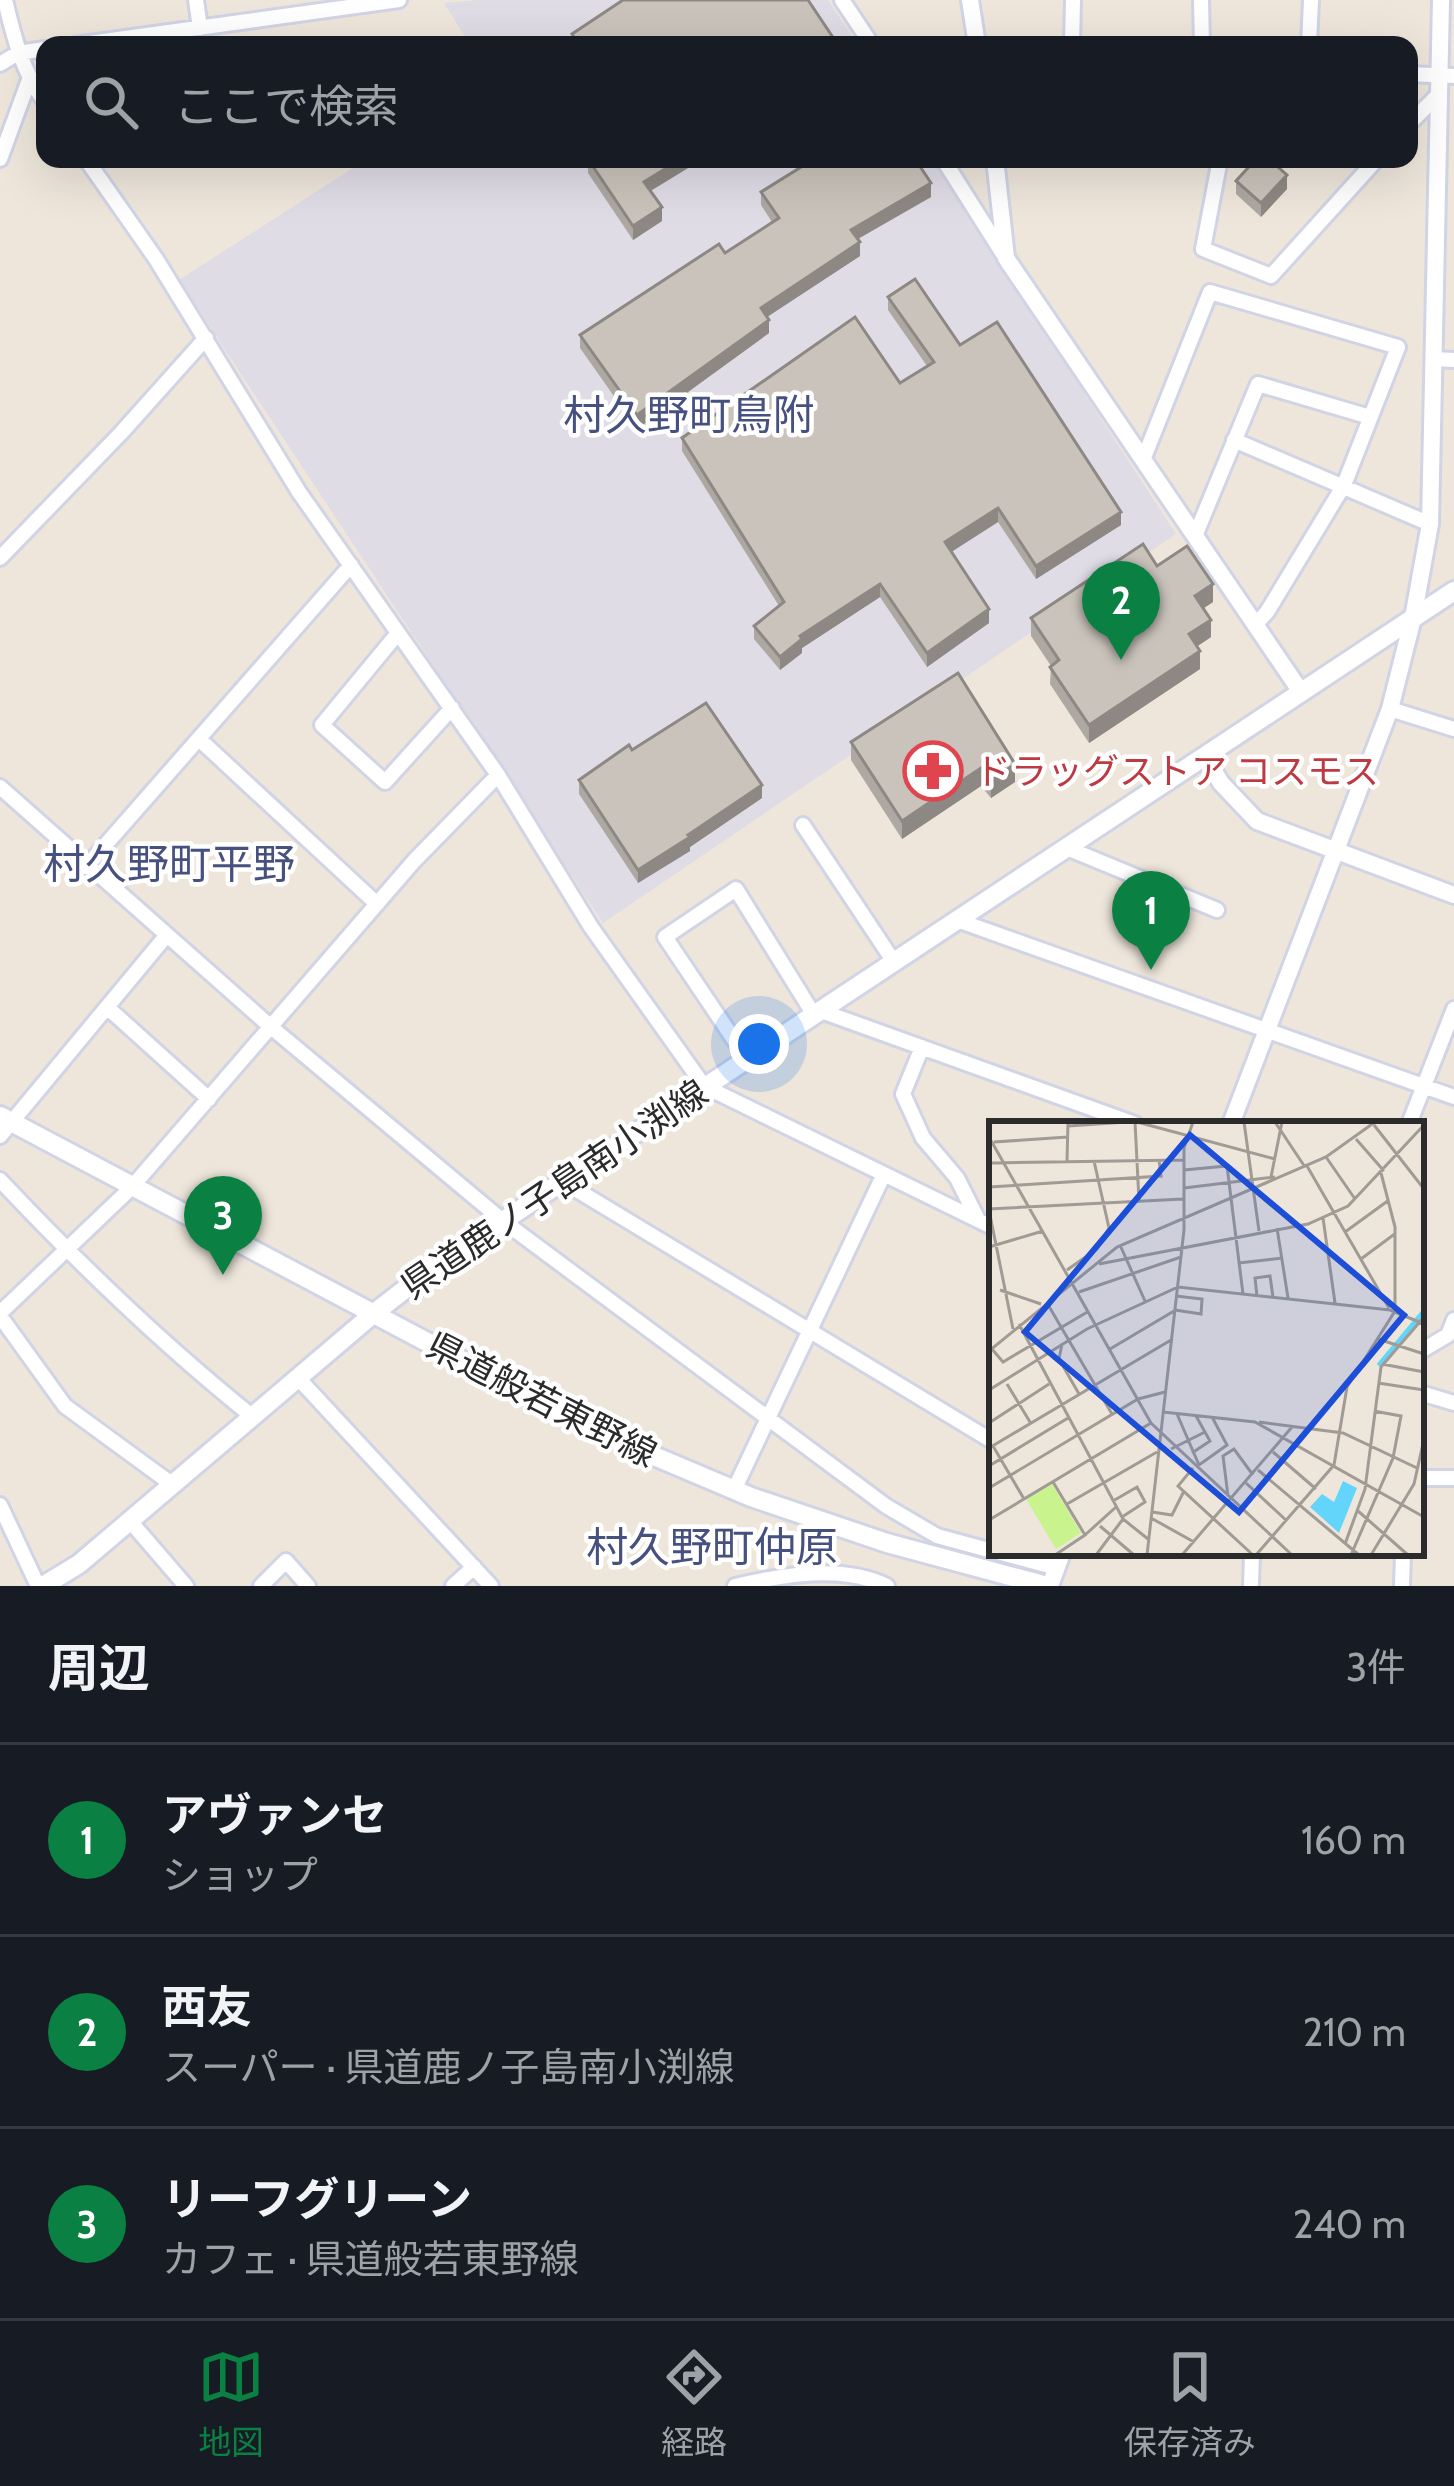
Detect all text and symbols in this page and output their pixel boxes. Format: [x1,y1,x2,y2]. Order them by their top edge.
search box [36,36,1418,168]
icon: search [78,69,144,135]
text: ここで検索 [174,79,399,133]
district label: 村久野町鳥附 [563,389,815,441]
pin: 2 [1082,561,1160,660]
pharmacy icon: ドラッグストア コスモス [902,740,964,802]
place label: ドラッグストア コスモス [975,749,1379,793]
district label: 村久野町平野 [43,838,295,890]
pin: 1 [1112,871,1190,970]
your location [729,1014,789,1074]
street label: 県道鹿ノ子島南小渕線 [392,1070,716,1308]
inset map [989,1121,1424,1556]
pin: 3 [184,1176,262,1275]
street label: 県道般若東野線 [420,1322,664,1476]
district label: 村久野町仲原 [586,1521,838,1573]
text: 周辺 [48,1637,150,1699]
text: 3件 [1346,1643,1406,1691]
text: アヴァンセ [162,1788,387,1842]
text: 1 [80,1816,94,1864]
text: 160 m [1301,1816,1406,1864]
text: ショップ [162,1851,318,1899]
text: 西友 [162,1980,252,2034]
text: 2 [77,2008,97,2056]
text: 210 m [1303,2008,1406,2056]
text: スーパー · 県道鹿ノ子島南小渕線 [162,2043,734,2091]
text: リーフグリーン [162,2172,472,2226]
text: 3 [76,2200,98,2248]
text: 240 m [1293,2200,1406,2248]
text: カフェ · 県道般若東野線 [162,2235,579,2283]
tab: 地図 [198,2344,264,2464]
tab: 経路 [661,2344,727,2464]
tab: 保存済み [1124,2344,1256,2464]

